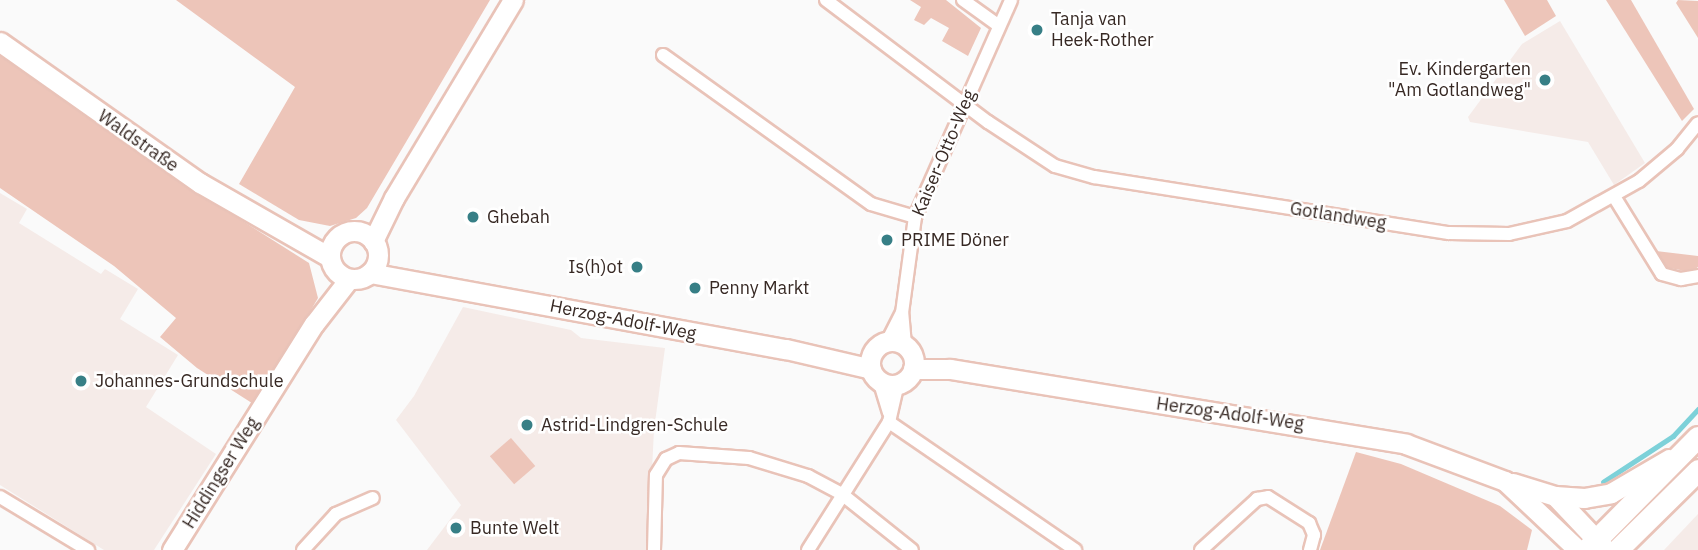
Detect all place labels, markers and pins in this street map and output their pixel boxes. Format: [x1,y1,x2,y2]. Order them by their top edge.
place label: Tanja van Heek-Rother [1051,9,1154,52]
marker: Tanja van Heek-Rother [1029,22,1045,38]
place label: Ev. Kindergarten "Am Gotlandweg" [1388,59,1531,102]
marker: Ev. Kindergarten "Am Gotlandweg" [1537,72,1553,88]
place label: Ghebah [487,206,550,228]
marker: Ghebah [465,209,481,225]
place label: PRIME Döner [901,229,1009,251]
marker: PRIME Döner [879,232,895,248]
place label: Is(h)ot [568,256,623,278]
marker: Is(h)ot [629,259,645,275]
place label: Penny Markt [709,277,809,299]
marker: Penny Markt [687,280,703,296]
place label: Johannes-Grundschule [95,370,284,392]
marker: Johannes-Grundschule [73,373,89,389]
place label: Astrid-Lindgren-Schule [541,414,728,436]
marker: Astrid-Lindgren-Schule [519,417,535,433]
place label: Bunte Welt [470,517,559,539]
marker: Bunte Welt [448,520,464,536]

